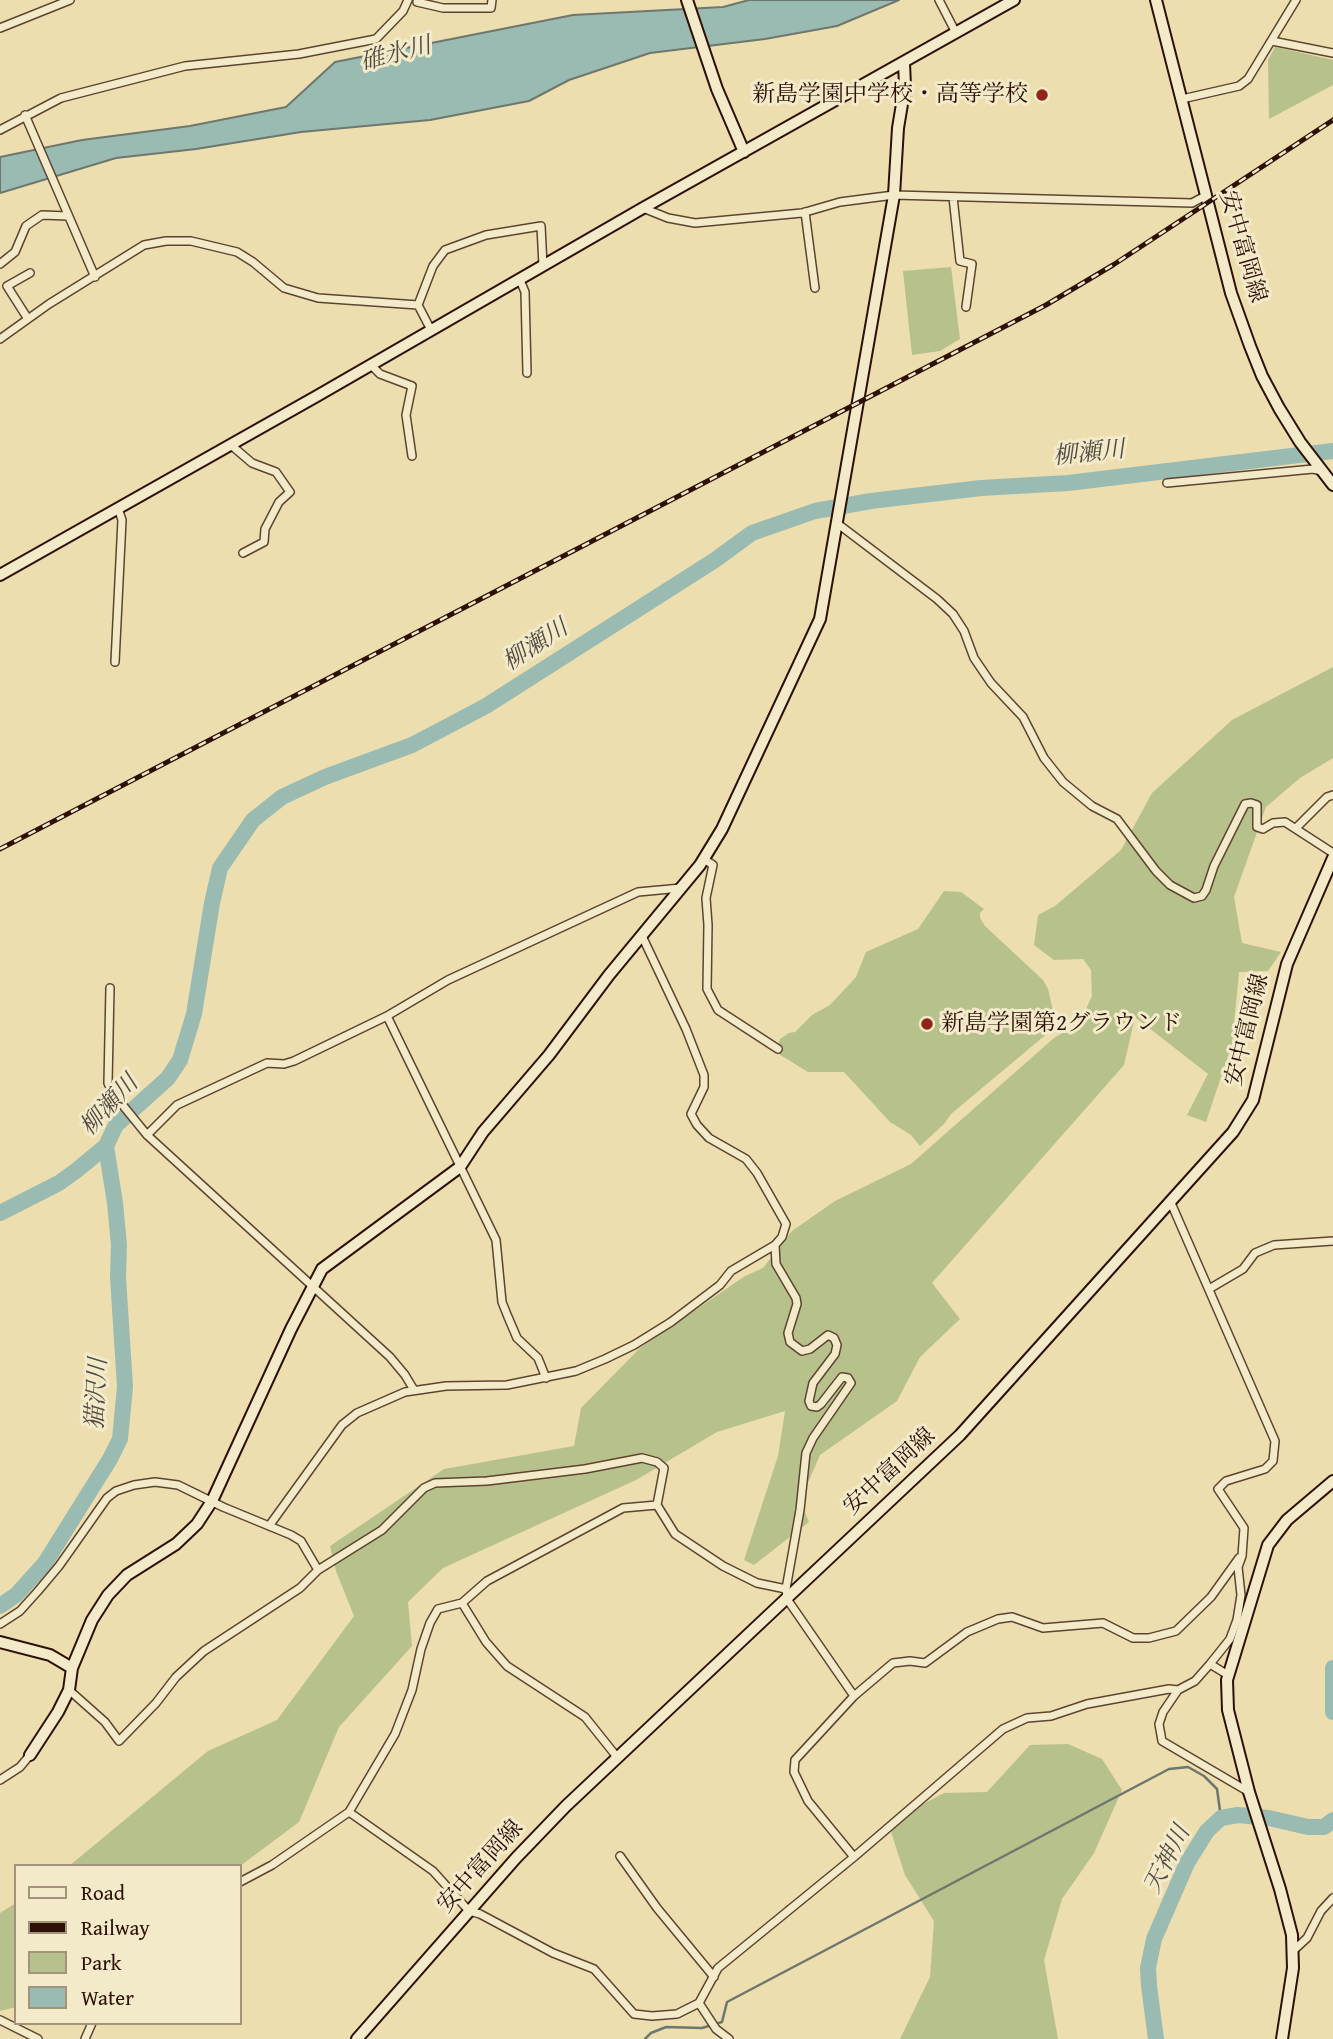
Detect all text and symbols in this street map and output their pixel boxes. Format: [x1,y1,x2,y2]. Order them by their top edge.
water label: 碓氷川 [357,32,435,78]
place label: 新島学園中学校・高等学校 [752,81,1028,109]
marker: 新島学園中学校・高等学校 [1034,87,1050,103]
street label: 安中富岡線 [1213,188,1271,306]
water label: 柳瀬川 [1052,436,1126,472]
water label: 柳瀬川 [498,614,574,678]
street label: 安中富岡線 [1221,971,1275,1089]
place label: 新島学園第2グラウンド [941,1010,1182,1038]
marker: 新島学園第2グラウンド [919,1016,935,1032]
water label: 柳瀬川 [75,1070,145,1142]
water label: 猫沢川 [82,1357,114,1431]
street label: 安中富岡線 [839,1423,941,1521]
street label: 安中富岡線 [432,1815,530,1919]
water label: 天神川 [1139,1821,1197,1899]
legend [14,1864,242,2025]
text: Road [81,1877,125,1908]
text: Railway [81,1912,150,1943]
text: Park [81,1947,122,1978]
text: Water [81,1982,134,2013]

